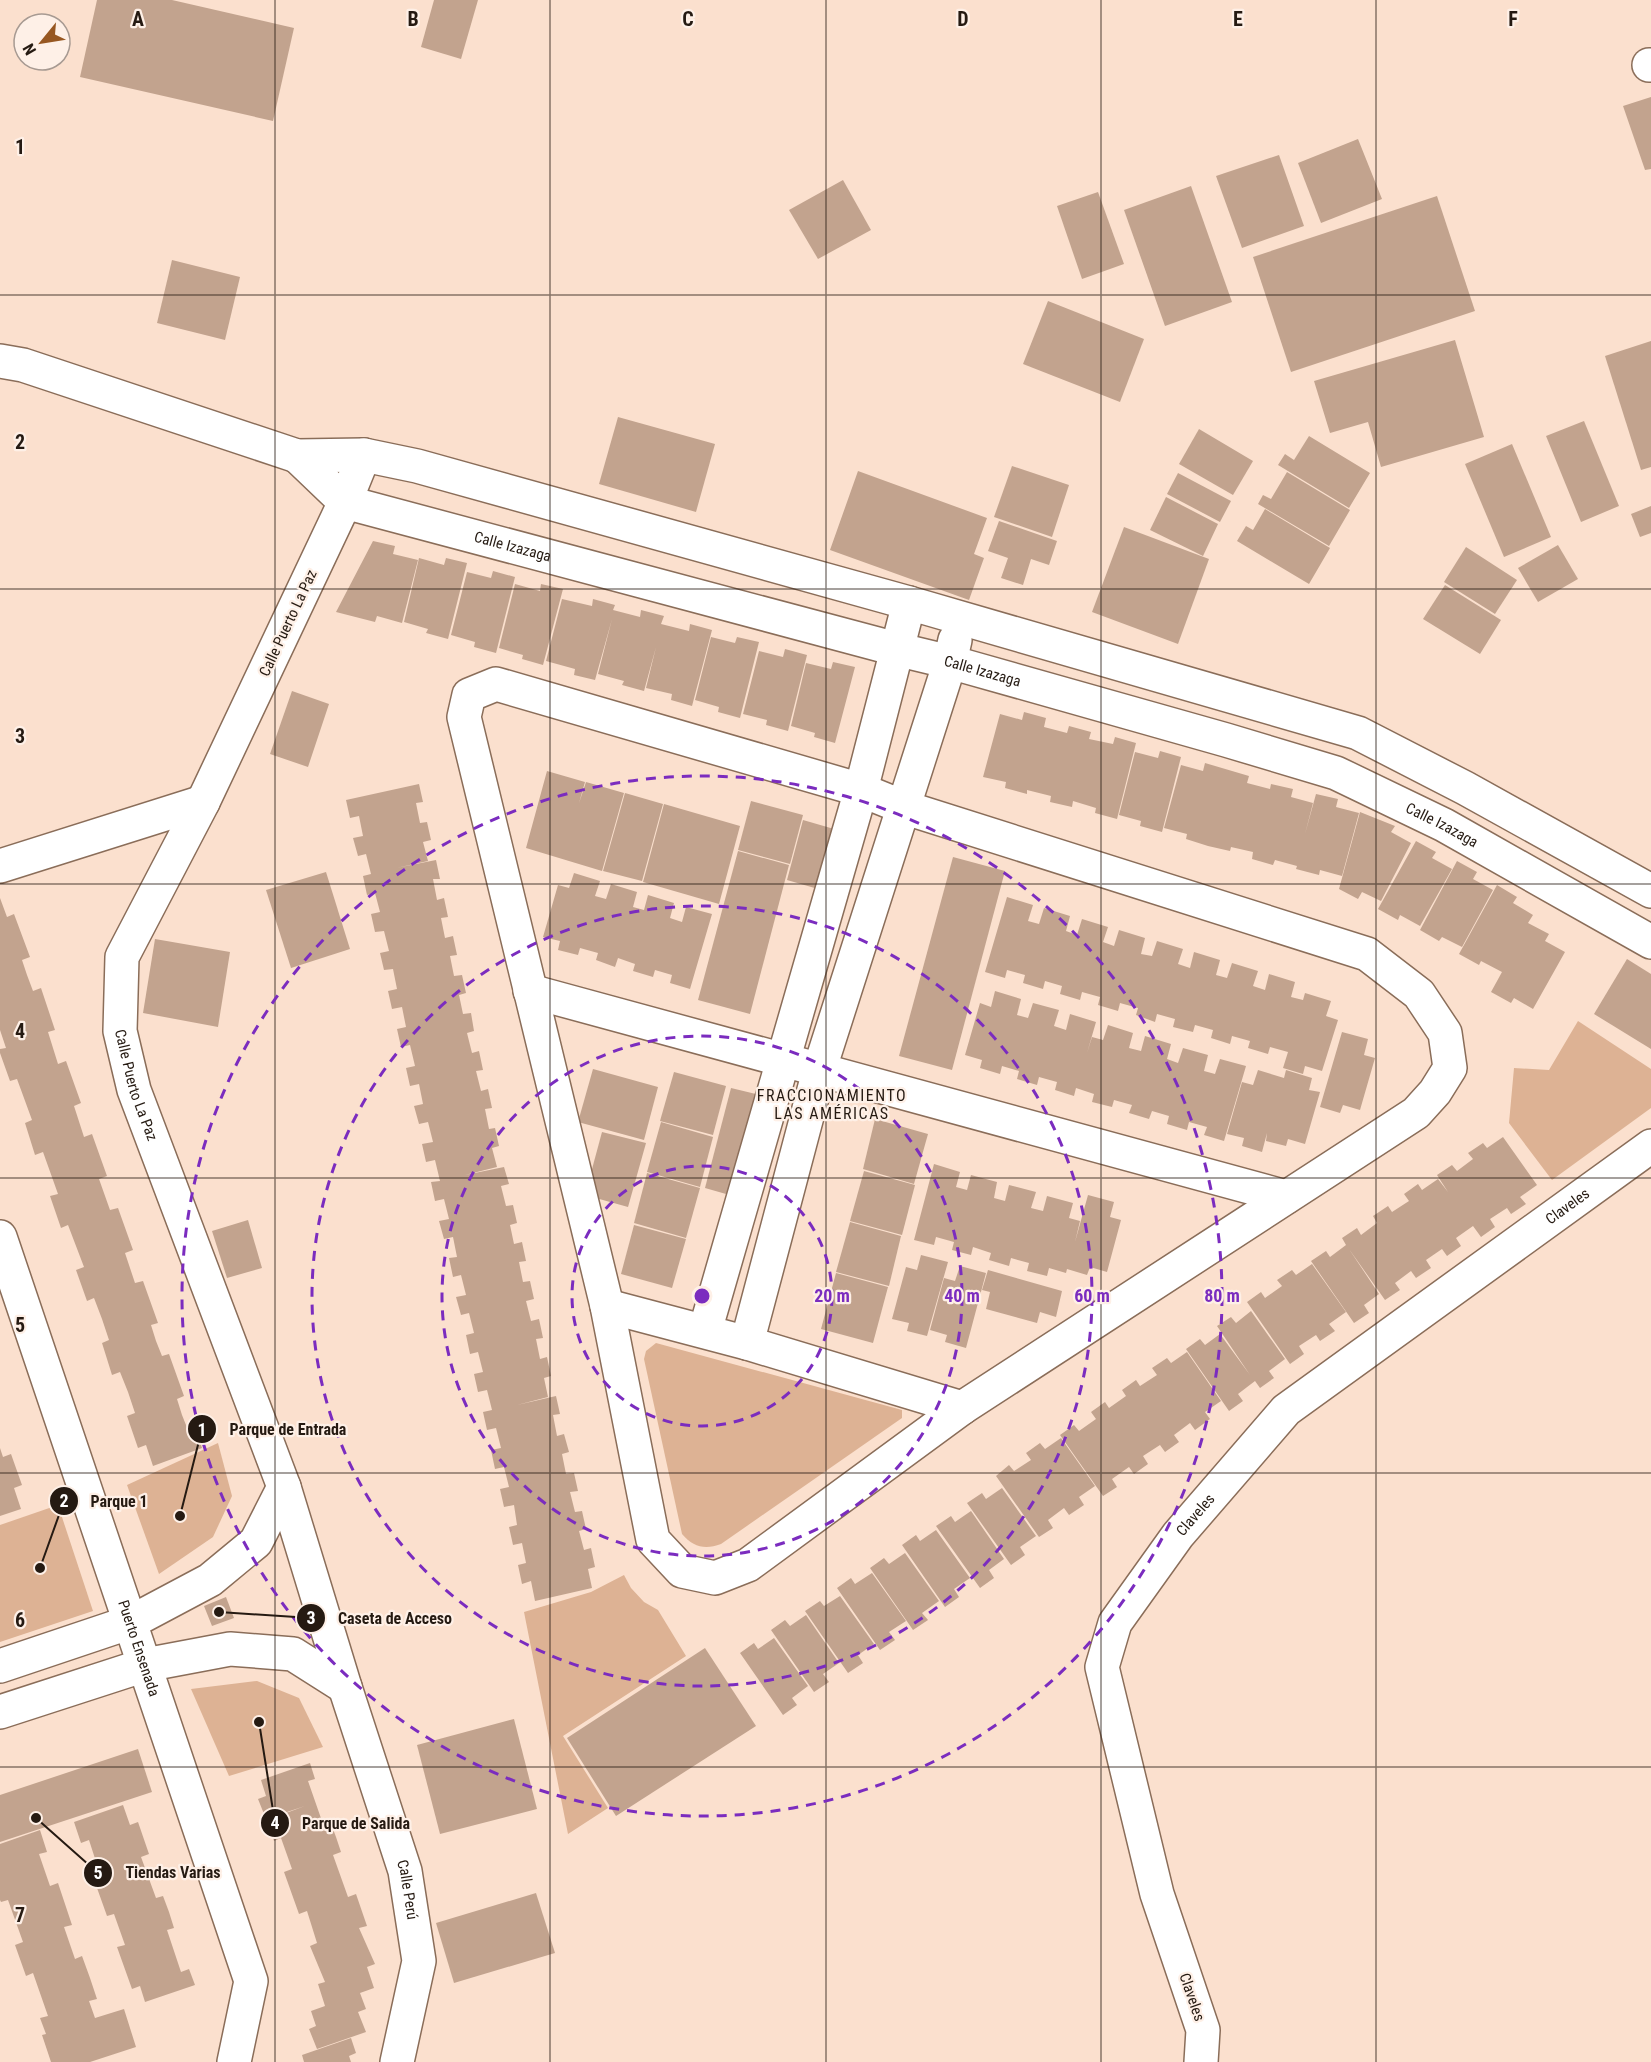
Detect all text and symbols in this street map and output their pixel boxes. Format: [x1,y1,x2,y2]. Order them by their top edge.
text: A [132,7,144,31]
text: B [407,7,419,31]
text: C [682,7,694,31]
text: D [957,7,969,31]
text: E [1233,7,1243,31]
text: F [1508,7,1518,31]
north arrow [12,12,72,72]
text: N [19,40,40,58]
text: 1 [15,135,25,159]
text: 2 [15,430,25,454]
street label: Calle Izazaga [472,528,553,566]
street label: Calle Puerto La Paz [255,567,321,679]
street label: Calle Izazaga [942,652,1023,691]
text: 3 [15,724,25,748]
street label: Calle Izazaga [1403,799,1481,851]
text: 4 [15,1019,25,1043]
street label: Calle Puerto La Paz [111,1028,161,1143]
district label: FRACCIONAMIENTO LAS AMÉRICAS [757,1086,907,1123]
street label: Claveles [1542,1184,1593,1228]
text: 20 m [814,1285,850,1306]
text: 40 m [944,1285,980,1306]
text: 60 m [1074,1285,1110,1306]
text: 80 m [1204,1285,1240,1306]
centre of rings [692,1286,712,1306]
text: 5 [15,1313,25,1337]
callout: Parque de Entrada [187,1412,358,1446]
text: 1 [197,1419,207,1440]
text: Parque de Entrada [230,1420,347,1439]
callout: Parque 1 [49,1484,160,1518]
text: 2 [59,1490,69,1511]
street label: Claveles [1172,1490,1219,1540]
text: Parque 1 [91,1492,147,1511]
street label: Puerto Ensenada [114,1598,163,1699]
callout: Caseta de Acceso [296,1601,464,1635]
text: 3 [306,1607,316,1628]
text: 6 [15,1608,25,1632]
text: Caseta de Acceso [338,1609,452,1628]
callout: Parque de Salida [260,1806,422,1840]
text: 4 [270,1812,280,1833]
text: Parque de Salida [302,1814,410,1833]
callout: Tiendas Varias [83,1856,232,1890]
street label: Calle Perú [393,1857,421,1921]
text: 5 [93,1862,103,1883]
text: Tiendas Varias [125,1863,221,1882]
text: 7 [15,1903,25,1927]
street label: Claveles [1175,1971,1209,2024]

